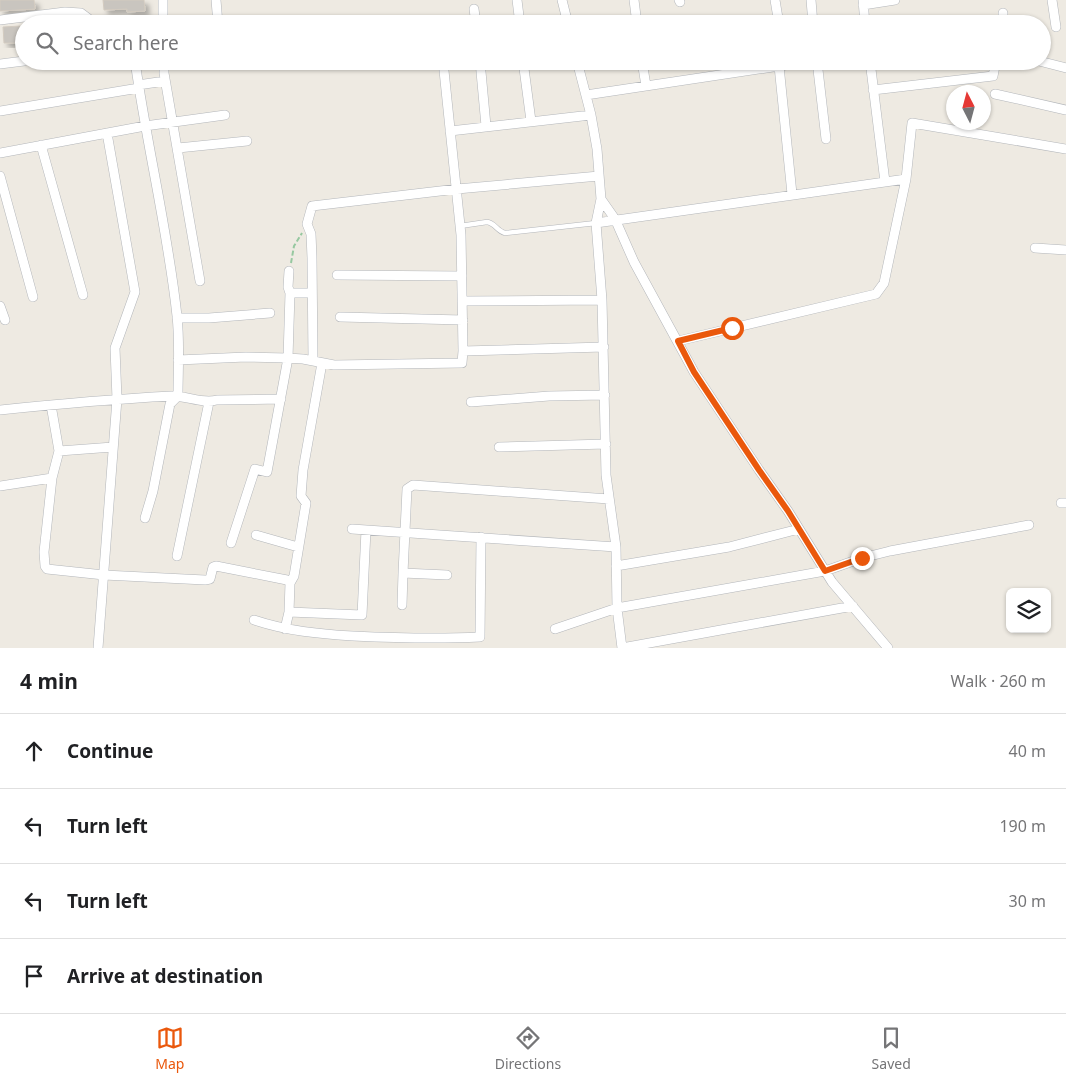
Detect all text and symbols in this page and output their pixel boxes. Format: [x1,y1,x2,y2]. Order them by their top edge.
search box [15,15,1051,70]
icon: search [33,29,61,57]
text: Search here [73,30,179,56]
north arrow [946,85,991,130]
route start [721,317,744,340]
route end [851,547,874,570]
map controls [1006,588,1051,633]
button: layers [1006,588,1051,633]
text: 4 min [20,667,78,695]
text: Walk · 260 m [951,670,1046,692]
icon: ahead [20,737,48,765]
text: Continue [67,738,153,764]
text: 40 m [1009,740,1046,762]
icon: left [20,812,48,840]
text: Turn left [67,813,148,839]
text: 190 m [999,815,1046,837]
icon: left [20,887,48,915]
text: Turn left [67,888,148,914]
text: 30 m [1009,890,1046,912]
icon: arrive [20,962,48,990]
text: Arrive at destination [67,963,263,989]
tab: Map [155,1024,184,1073]
tab: Directions [495,1024,561,1073]
tab: Saved [872,1024,911,1073]

